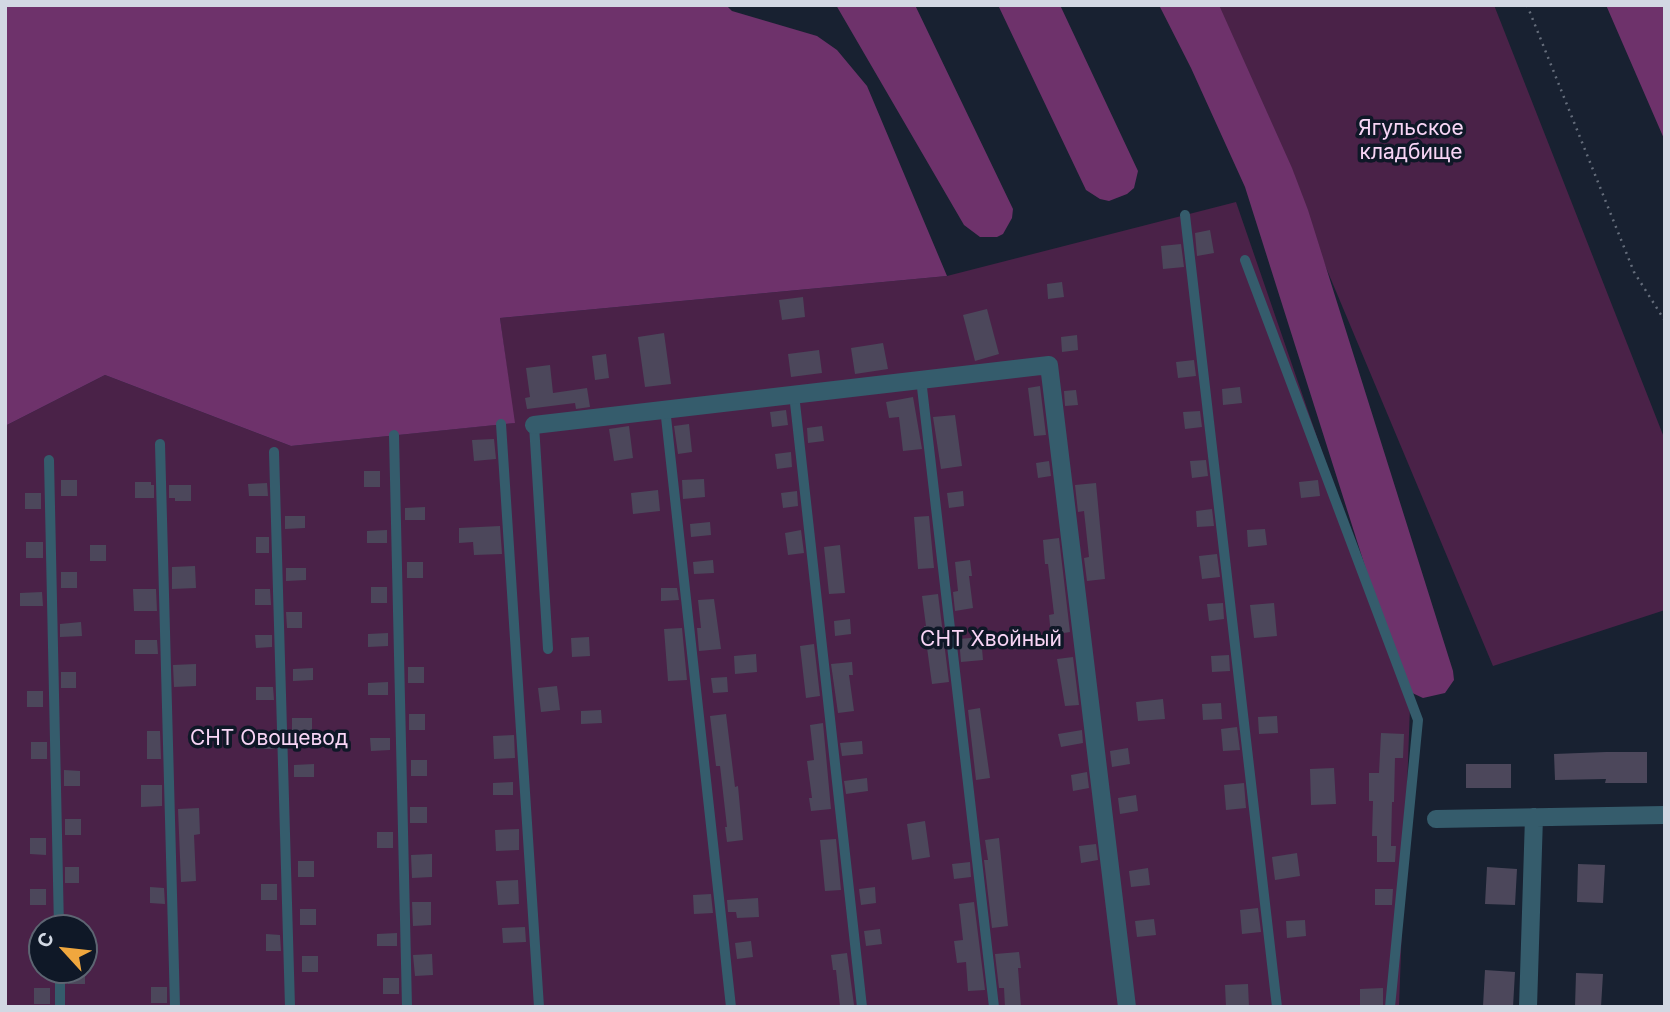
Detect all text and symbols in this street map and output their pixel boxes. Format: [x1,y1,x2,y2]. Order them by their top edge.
park label: Ягульское кладбище [1358,116,1464,166]
park label: СНТ Хвойный [920,627,1062,653]
park label: СНТ Овощевод [190,726,348,752]
north arrow [28,914,98,984]
text: С [32,929,59,952]

